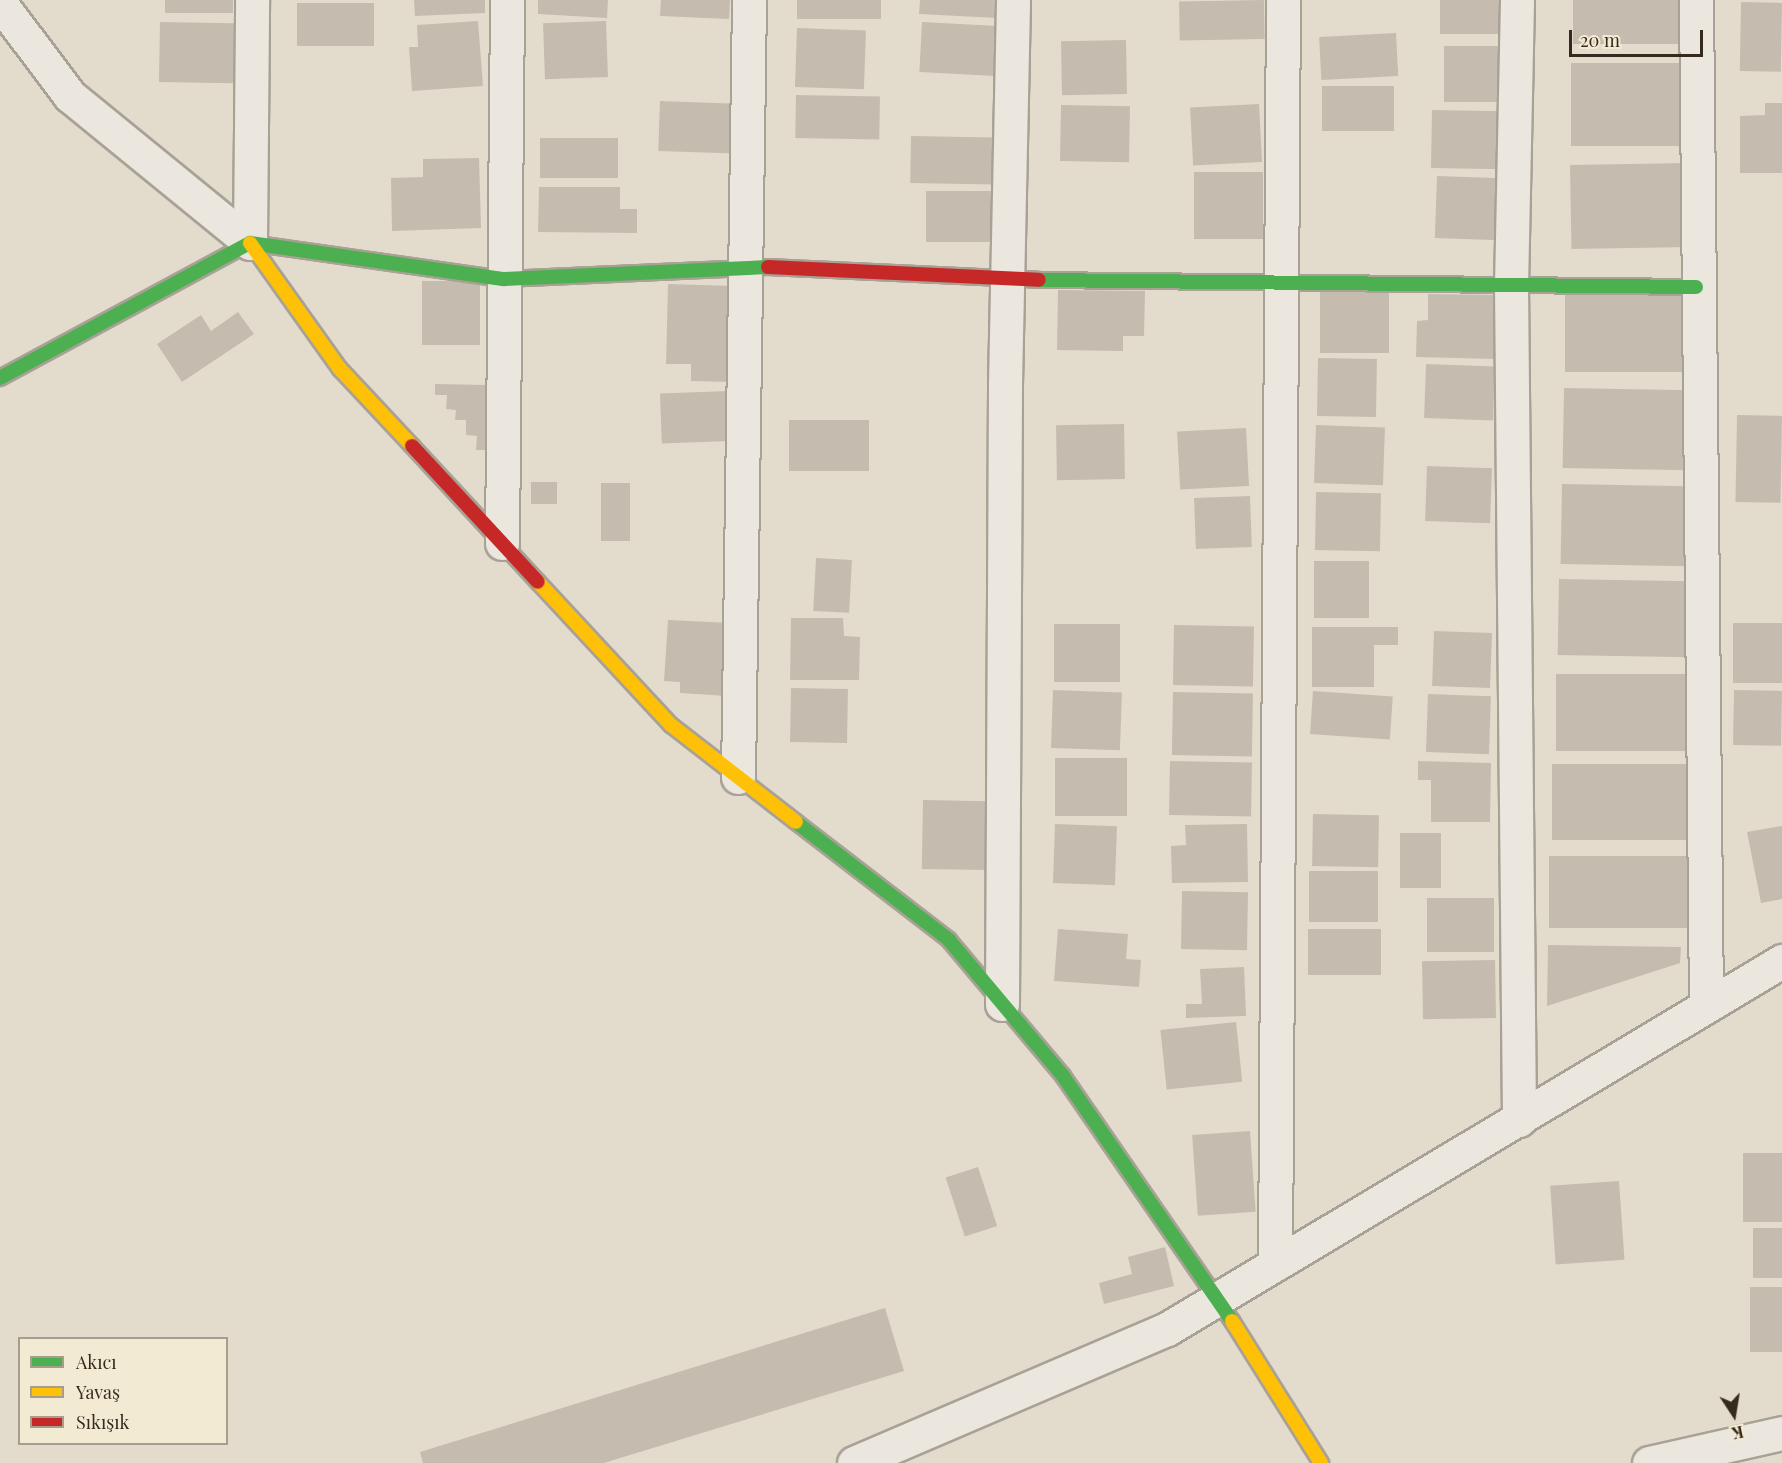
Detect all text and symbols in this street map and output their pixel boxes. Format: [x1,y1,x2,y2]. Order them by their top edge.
scale bar [1572,18,1706,56]
text: 20 m [1580,28,1620,52]
legend [18,1337,228,1445]
text: Akıcı [76,1350,117,1374]
text: Yavaş [76,1380,120,1404]
north arrow [1704,1385,1764,1445]
text: Sıkışık [76,1410,129,1434]
text: K [1730,1422,1746,1445]

